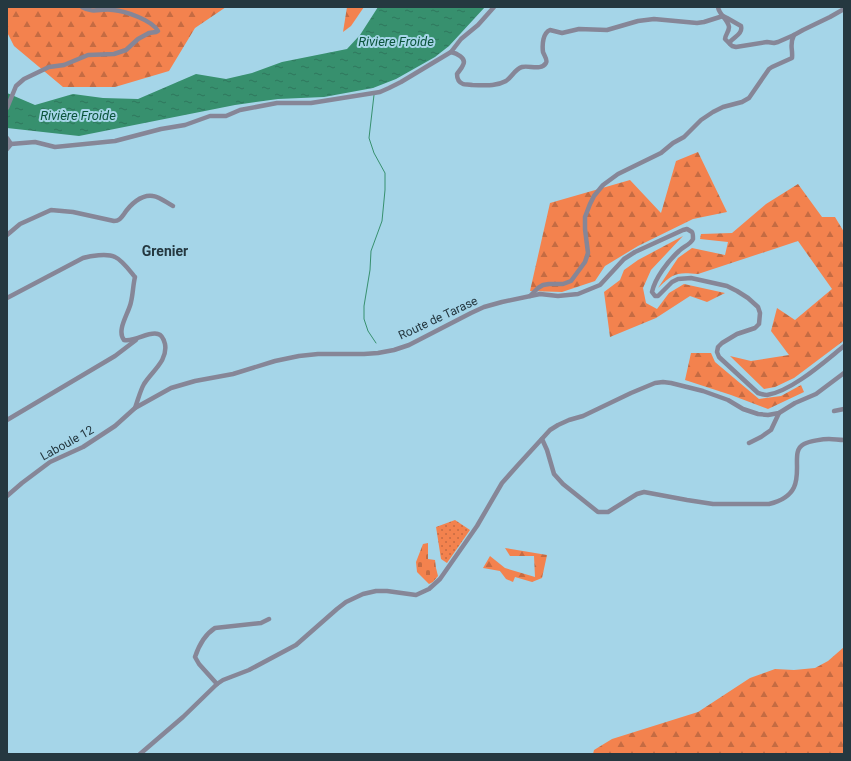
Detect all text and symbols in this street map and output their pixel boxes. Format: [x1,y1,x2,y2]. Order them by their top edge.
water label: Riviere Froide [358,34,434,49]
water label: Rivière Froide [40,108,116,123]
district label: Grenier [142,243,188,259]
street label: Route de Tarase [396,293,480,343]
street label: Laboule 12 [38,422,96,463]

